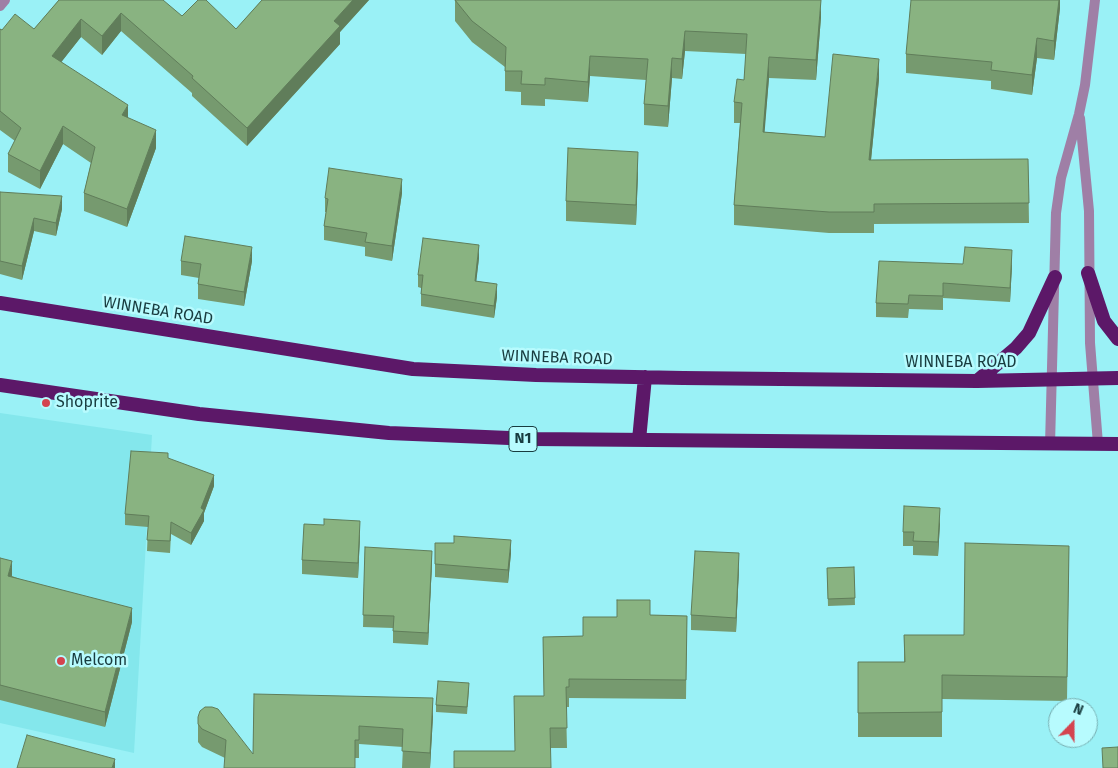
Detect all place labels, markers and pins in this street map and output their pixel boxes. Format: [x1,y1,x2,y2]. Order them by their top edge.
place label: Shoprite [56,393,118,413]
marker: Shoprite [40,397,52,409]
place label: Melcom [71,651,127,671]
marker: Melcom [55,655,67,667]

